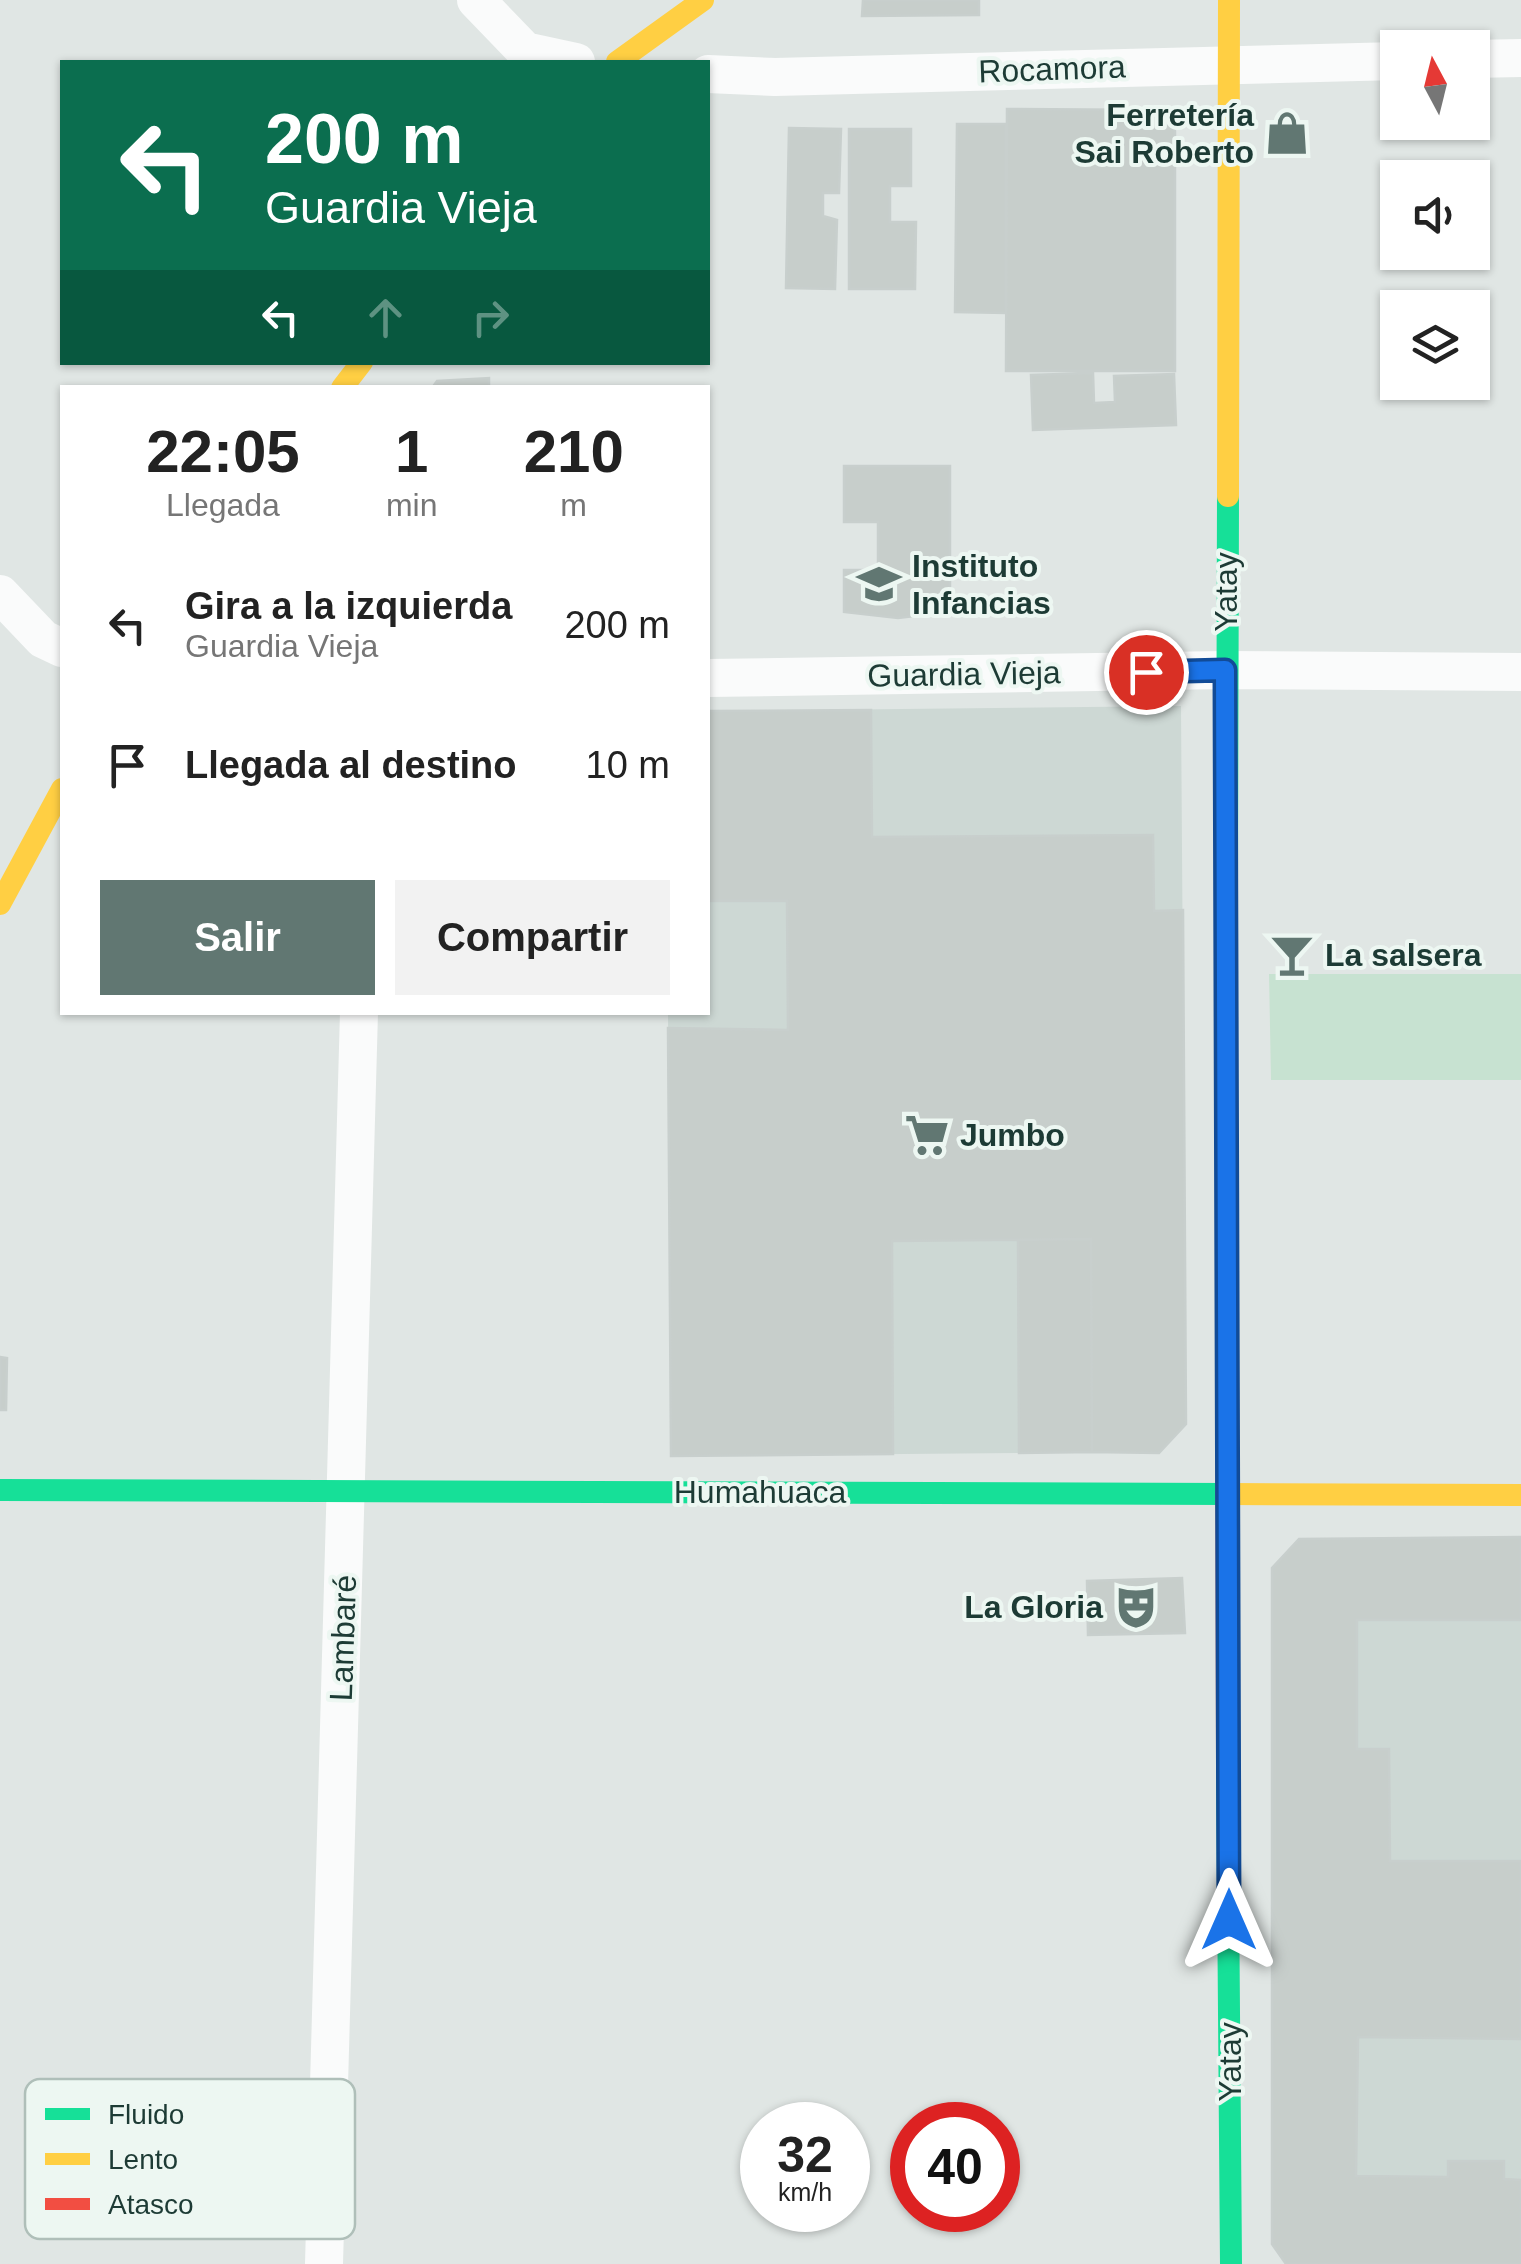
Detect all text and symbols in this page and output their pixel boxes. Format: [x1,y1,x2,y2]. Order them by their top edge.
north arrow [1380,30,1490,140]
map controls [1380,30,1490,400]
street label: Rocamora [978,48,1127,90]
place label: Ferretería Sai Roberto [1074,97,1254,170]
icon: left [100,100,230,230]
text: 200 m [265,100,463,178]
shop icon: Ferretería Sai Roberto [1263,109,1311,157]
button: sound [1380,160,1490,270]
text: Guardia Vieja [265,182,537,233]
icon: left [253,290,308,345]
icon: ahead [358,290,413,345]
icon: right [463,290,518,345]
button: layers [1380,290,1490,400]
text: 22:05 [146,418,300,485]
text: 1 [395,418,428,485]
text: 210 [524,418,624,485]
text: Llegada [166,487,280,523]
text: min [386,487,437,523]
text: m [560,487,587,523]
place label: Instituto Infancias [912,548,1051,621]
street label: Yatay [1208,552,1244,632]
school or university icon: Instituto Infancias [855,560,903,608]
text: Gira a la izquierda [185,585,512,627]
icon: left [100,598,155,653]
text: 200 m [564,604,670,646]
text: Guardia Vieja [185,628,378,664]
pin [1104,630,1189,715]
icon: arrive [1119,645,1174,700]
street label: Guardia Vieja [867,654,1061,694]
icon: arrive [100,738,155,793]
text: Llegada al destino [185,744,517,786]
text: 10 m [586,744,670,786]
button: Salir [100,880,375,995]
button: Compartir [395,880,670,995]
bar icon: La salsera [1268,931,1316,979]
place label: La salsera [1325,937,1482,973]
supermarket icon: Jumbo [903,1111,951,1159]
place label: Jumbo [960,1117,1065,1153]
street label: Humahuaca [674,1474,846,1510]
street label: Lambaré [323,1574,363,1702]
theatre icon: La Gloria [1112,1583,1160,1631]
place label: La Gloria [964,1589,1103,1625]
position arrow [1177,1868,1281,1972]
street label: Yatay [1212,2022,1248,2102]
legend [25,2079,355,2239]
text: Fluido [108,2099,184,2130]
speed limit sign: 40 [890,2102,1020,2232]
text: 32 [777,2127,833,2183]
text: Lento [108,2144,178,2175]
text: km/h [778,2178,832,2206]
text: Atasco [108,2189,194,2220]

